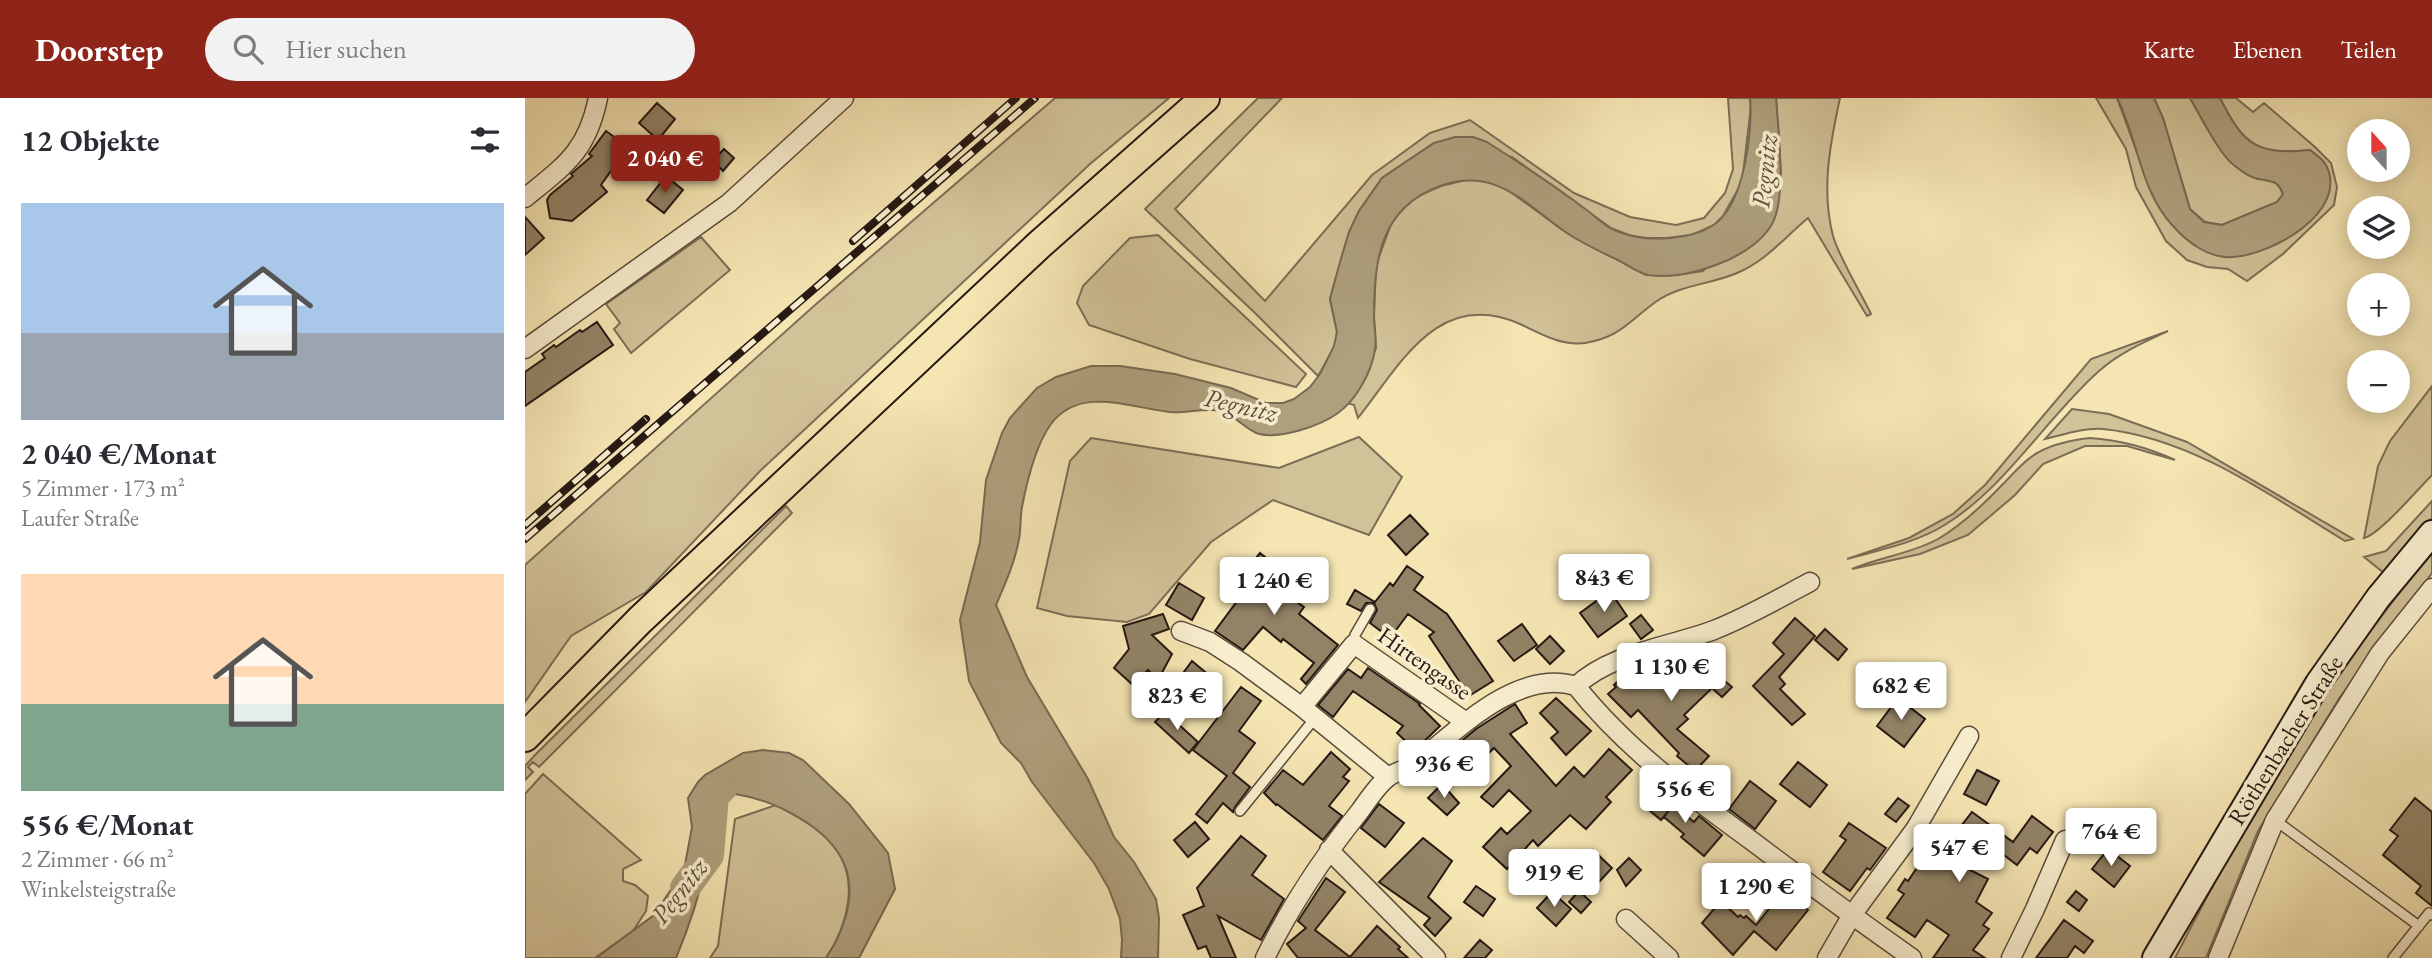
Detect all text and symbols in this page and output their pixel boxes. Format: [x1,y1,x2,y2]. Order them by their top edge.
search box [205,18,695,81]
text: Doorstep [35,28,163,71]
icon: search [229,30,267,68]
text: Hier suchen [285,32,407,66]
text: Karte [2144,34,2194,65]
text: Ebenen [2232,34,2302,65]
text: Teilen [2340,34,2397,65]
north arrow [2347,119,2410,182]
map controls [2347,119,2410,413]
text: 12 Objekte [21,121,160,160]
icon: filters [466,121,504,159]
water label: Pegnitz [1743,132,1785,210]
pin: 2 040 € [600,136,730,195]
text: 2 040 € [627,143,703,173]
button: layers [2347,196,2410,259]
icon: home [200,248,326,374]
button: + [2347,273,2410,336]
button: − [2347,350,2410,413]
water label: Pegnitz [1201,380,1281,430]
text: 2 040 €/Monat [21,434,216,473]
text: 5 Zimmer · 173 m² [21,473,185,503]
text: Laufer Straße [21,503,139,533]
pin: 843 € [1555,554,1653,614]
pin: 1 240 € [1209,558,1339,617]
text: 843 € [1575,562,1633,592]
text: 1 240 € [1236,565,1312,595]
icon: home [200,619,326,745]
street label: Hirtengasse [1372,619,1478,707]
pin: 1 130 € [1606,644,1736,703]
street label: Röthenbacher Straße [2220,649,2350,831]
text: 1 130 € [1633,651,1709,681]
pin: 682 € [1852,662,1950,722]
text: 682 € [1872,670,1930,700]
pin: 823 € [1128,672,1226,732]
text: 823 € [1148,680,1206,710]
pin: 936 € [1395,740,1493,800]
text: 936 € [1415,748,1473,778]
pin: 556 € [1636,766,1734,825]
text: 556 € [1656,773,1714,803]
text: 556 €/Monat [21,805,193,844]
pin: 764 € [2062,808,2160,868]
text: 764 € [2082,816,2140,846]
pin: 547 € [1910,824,2008,884]
text: 547 € [1930,832,1988,862]
text: 2 Zimmer · 66 m² [21,844,174,874]
pin: 919 € [1505,850,1603,909]
water label: Pegnitz [643,851,715,931]
text: 919 € [1525,857,1583,887]
pin: 1 290 € [1691,864,1821,923]
text: 1 290 € [1718,871,1794,901]
text: Winkelsteigstraße [21,874,176,904]

